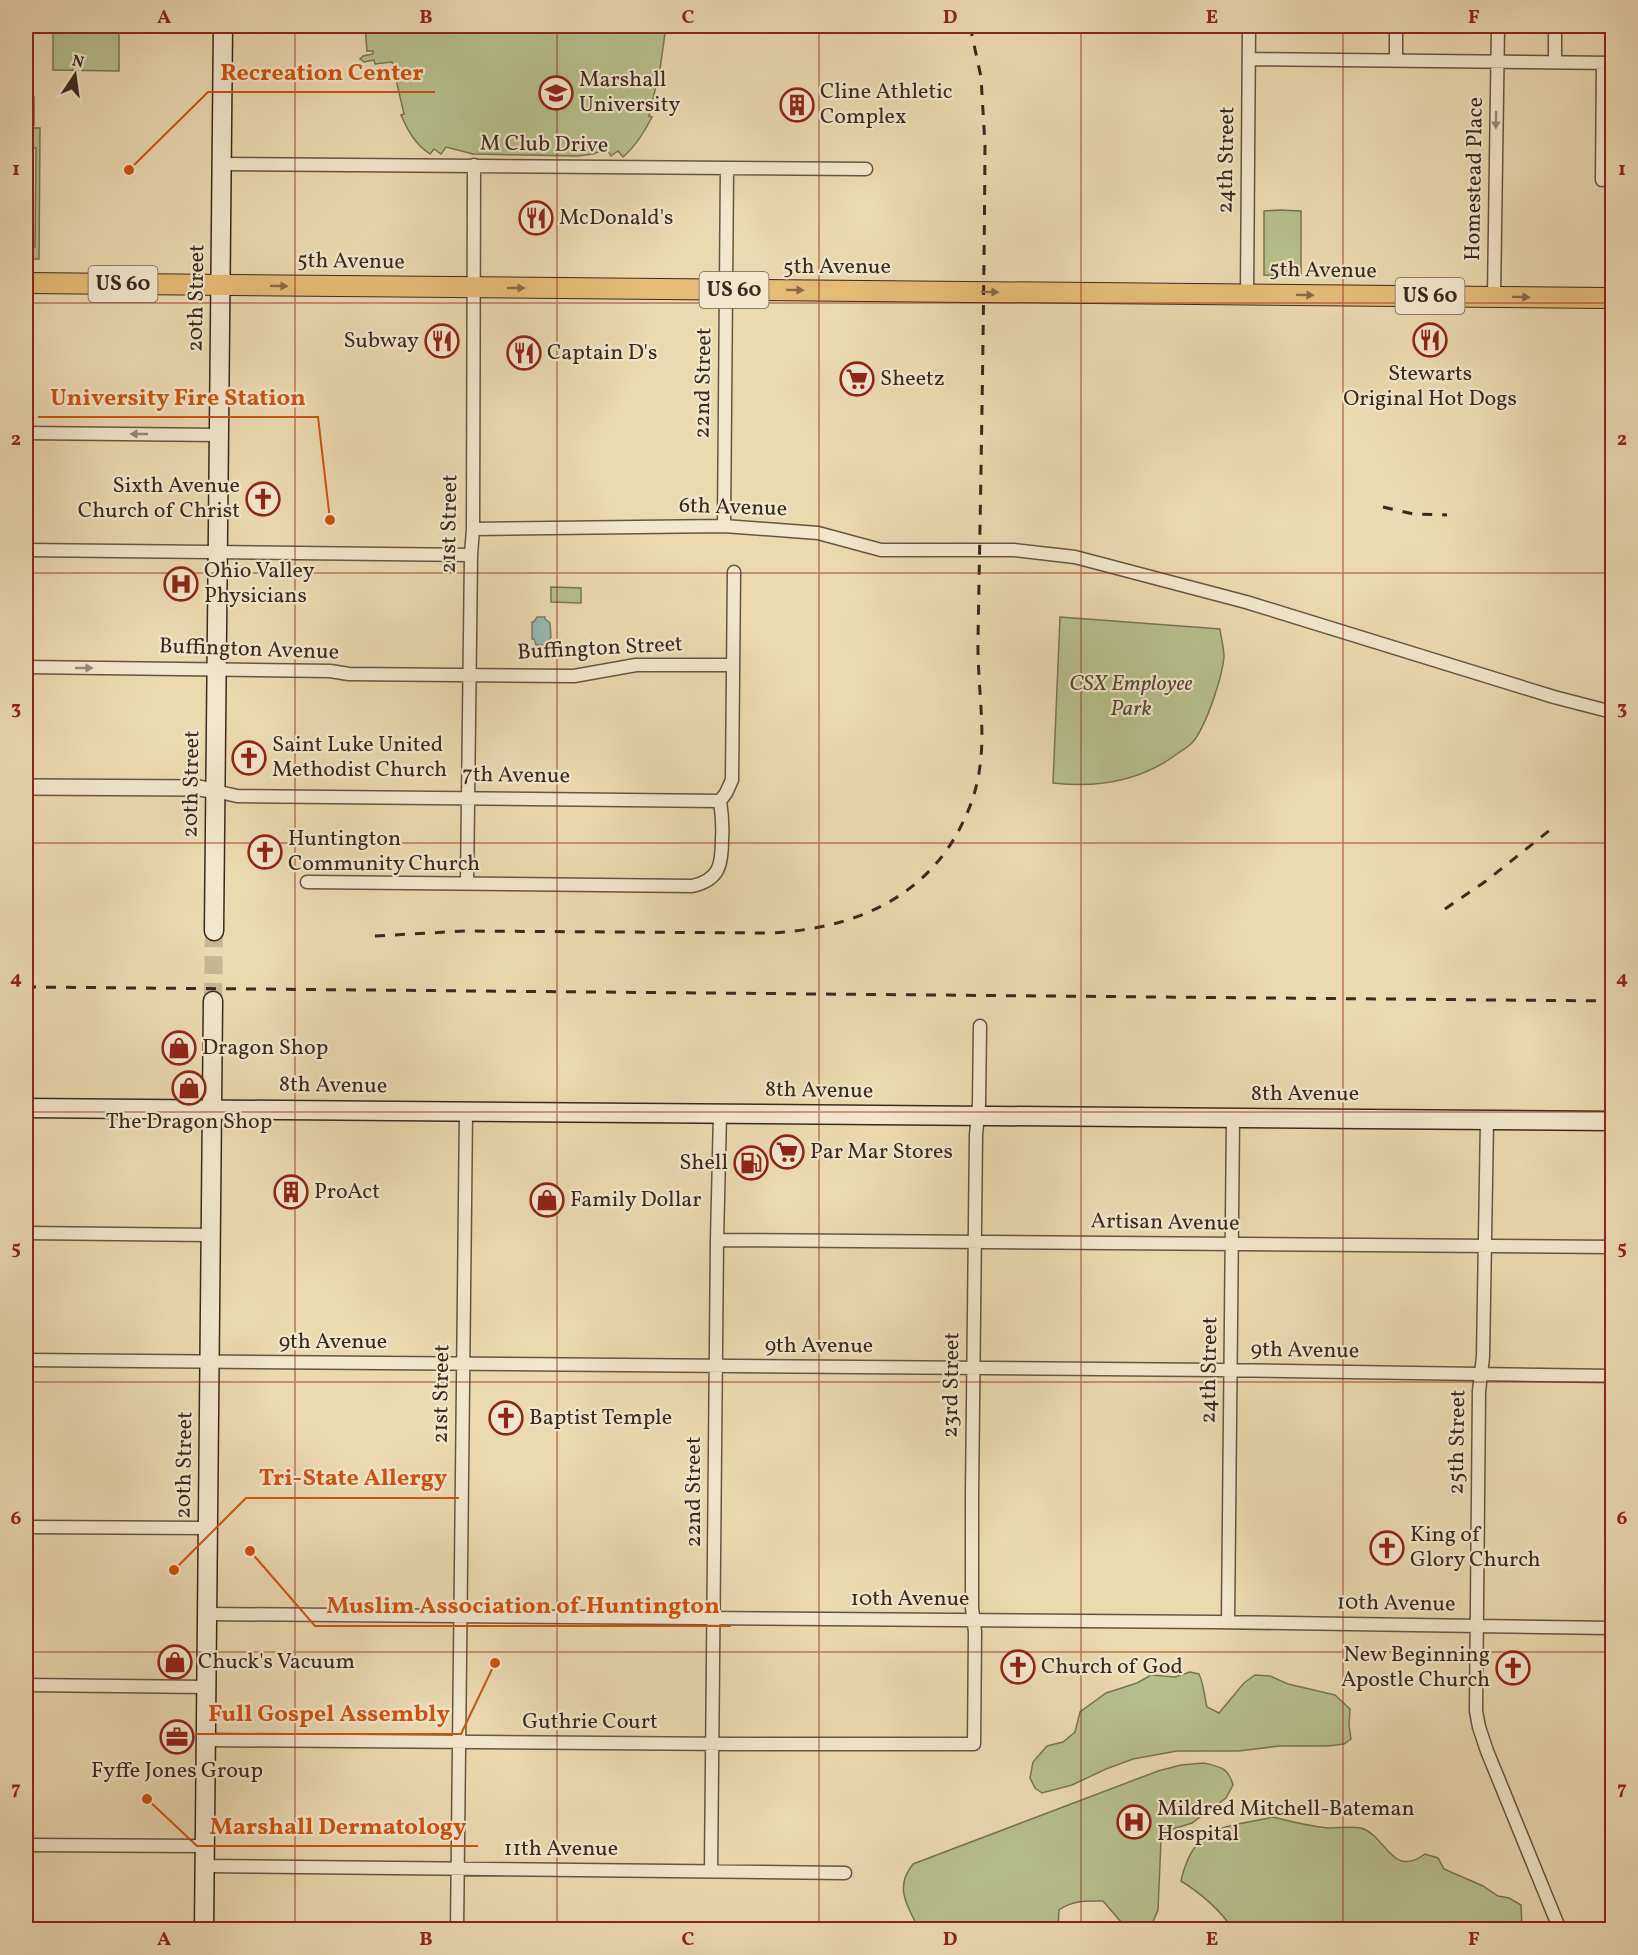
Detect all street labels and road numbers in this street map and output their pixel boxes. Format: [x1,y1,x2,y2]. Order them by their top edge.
street label: Homestead Place [1458,97,1492,261]
street label: 24th Street [1211,106,1243,214]
street label: M Club Drive [480,128,608,162]
street label: 20th Street [181,244,213,352]
street label: 5th Avenue [297,246,405,278]
street label: 5th Avenue [783,252,891,283]
street label: 5th Avenue [1269,255,1377,287]
road number: US 60 [88,266,158,302]
road number: US 60 [700,272,768,308]
road number: US 60 [1396,278,1464,314]
street label: 22nd Street [688,327,720,439]
street label: 21st Street [434,474,466,574]
street label: 6th Avenue [678,491,788,525]
street label: Buffington Street [516,629,684,669]
street label: Buffington Avenue [158,631,340,669]
street label: 20th Street [176,730,208,838]
street label: 7th Avenue [462,760,570,792]
street label: 8th Avenue [279,1070,387,1102]
street label: 8th Avenue [765,1075,873,1107]
street label: 8th Avenue [1251,1079,1359,1110]
street label: Artisan Avenue [1090,1206,1240,1240]
street label: 24th Street [1194,1316,1226,1424]
street label: 9th Avenue [279,1327,387,1358]
street label: 9th Avenue [765,1331,873,1362]
street label: 23rd Street [936,1331,968,1438]
street label: 9th Avenue [1250,1335,1360,1367]
street label: 21st Street [426,1344,458,1444]
street label: 25th Street [1442,1389,1474,1495]
street label: 20th Street [169,1411,201,1519]
street label: 22nd Street [679,1436,710,1548]
street label: 10th Avenue [851,1584,969,1615]
street label: 10th Avenue [1336,1587,1456,1621]
street label: Guthrie Court [522,1707,658,1738]
street label: 11th Avenue [504,1834,618,1865]

